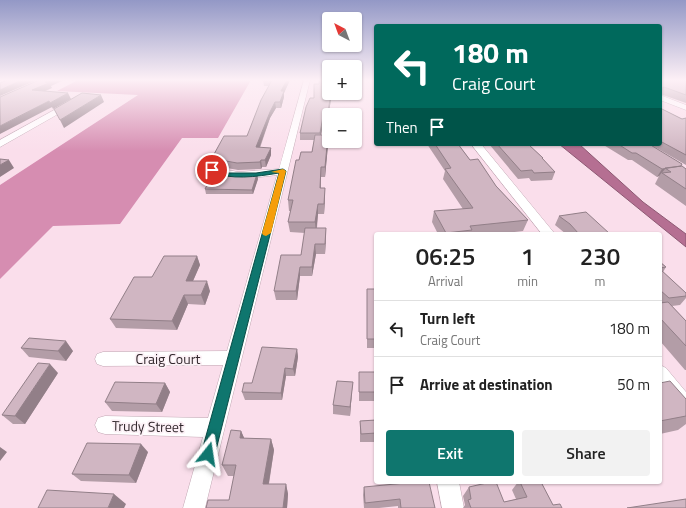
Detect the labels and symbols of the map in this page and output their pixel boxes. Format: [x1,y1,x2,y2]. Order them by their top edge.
north arrow [322,12,362,52]
pin [195,153,229,187]
street label: Craig Court [136,348,200,369]
street label: Trudy Street [112,415,184,437]
position arrow [187,433,229,475]

